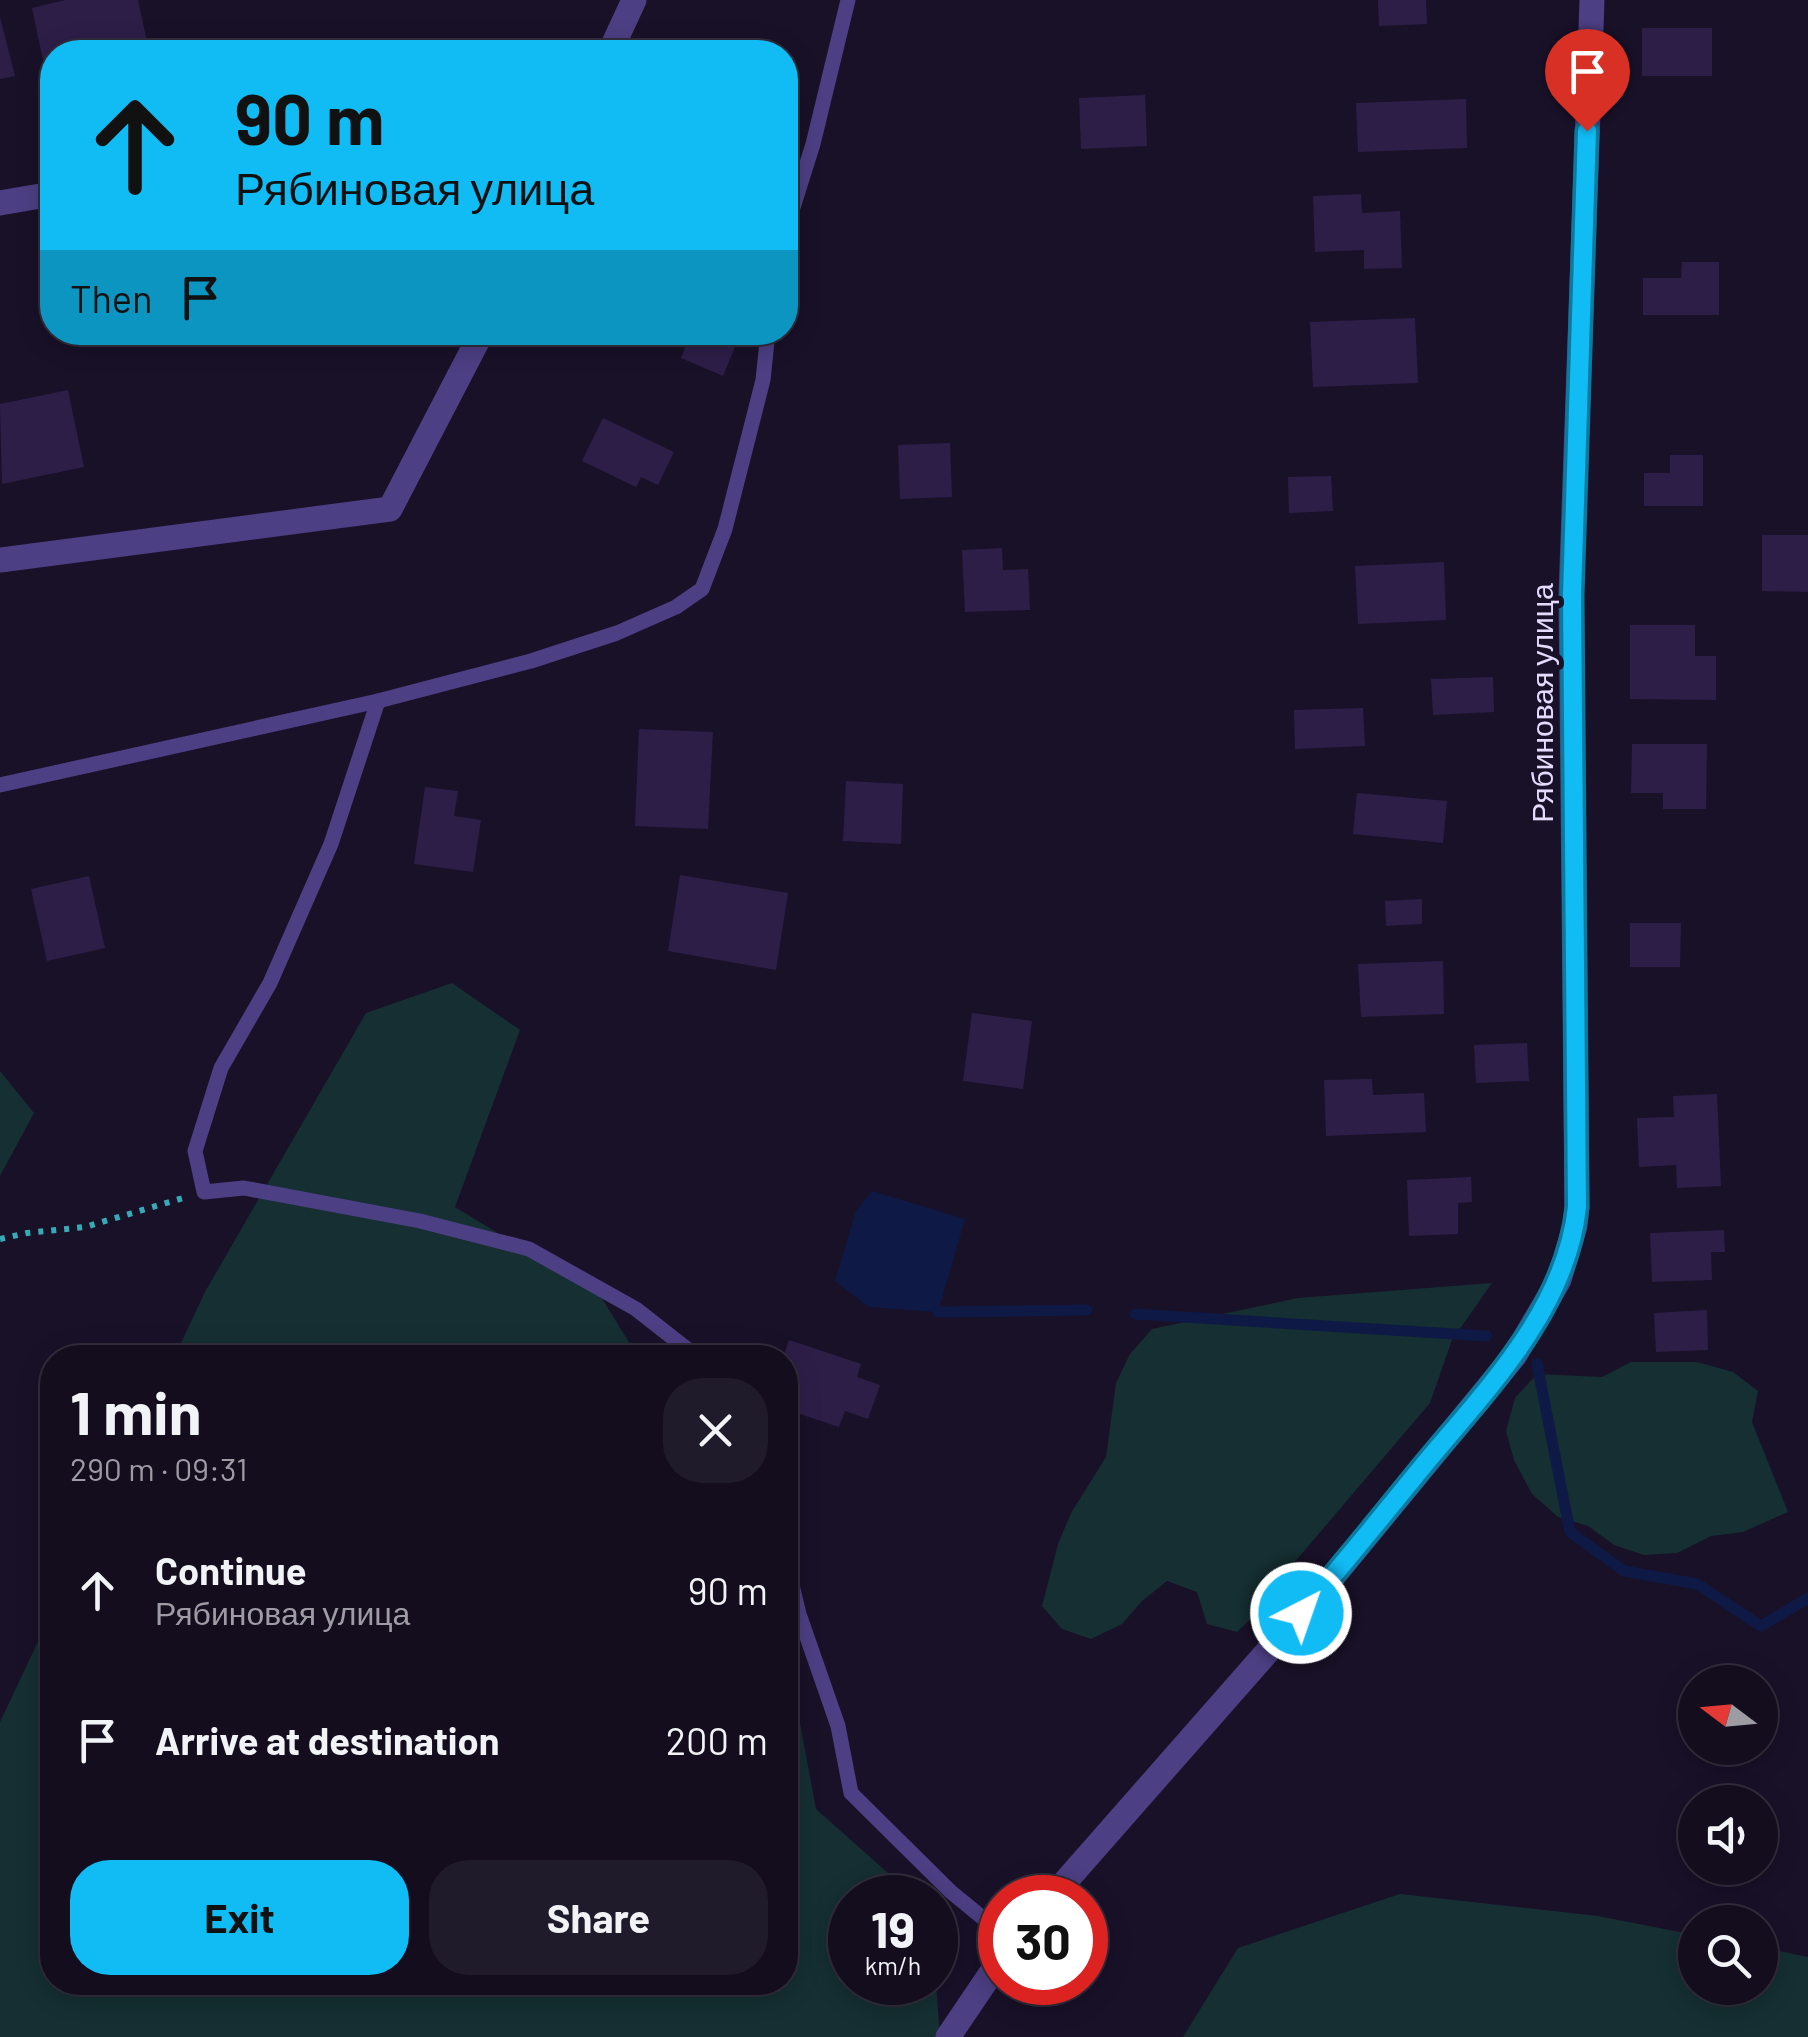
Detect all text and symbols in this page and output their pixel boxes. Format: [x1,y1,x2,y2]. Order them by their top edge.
pin [1545,29,1630,132]
icon: arrive [1560,44,1615,99]
text: 90 m [235,75,385,159]
icon: ahead [70,80,200,210]
text: Рябиновая улица [235,160,594,214]
icon: arrive [173,270,228,325]
text: Then [70,275,153,321]
street label: Рябиновая улица [1523,583,1559,823]
text: 1 min [70,1375,201,1447]
button: close [663,1378,768,1483]
text: 290 m · 09:31 [70,1449,247,1487]
text: Continue [155,1547,306,1593]
position arrow [1249,1561,1353,1665]
icon: ahead [70,1563,125,1618]
text: 90 m [688,1567,768,1613]
text: Рябиновая улица [155,1593,410,1631]
north arrow [1678,1665,1778,1765]
map controls [1678,1665,1778,2005]
icon: arrive [70,1713,125,1768]
text: Arrive at destination [155,1717,500,1763]
text: 200 m [666,1717,768,1763]
button: sound [1678,1785,1778,1885]
button: Exit [70,1860,409,1975]
button: Share [429,1860,768,1975]
speed limit sign: 30 [978,1875,1108,2005]
text: 19 [871,1898,915,1958]
button: search [1678,1905,1778,2005]
text: km/h [865,1950,921,1980]

